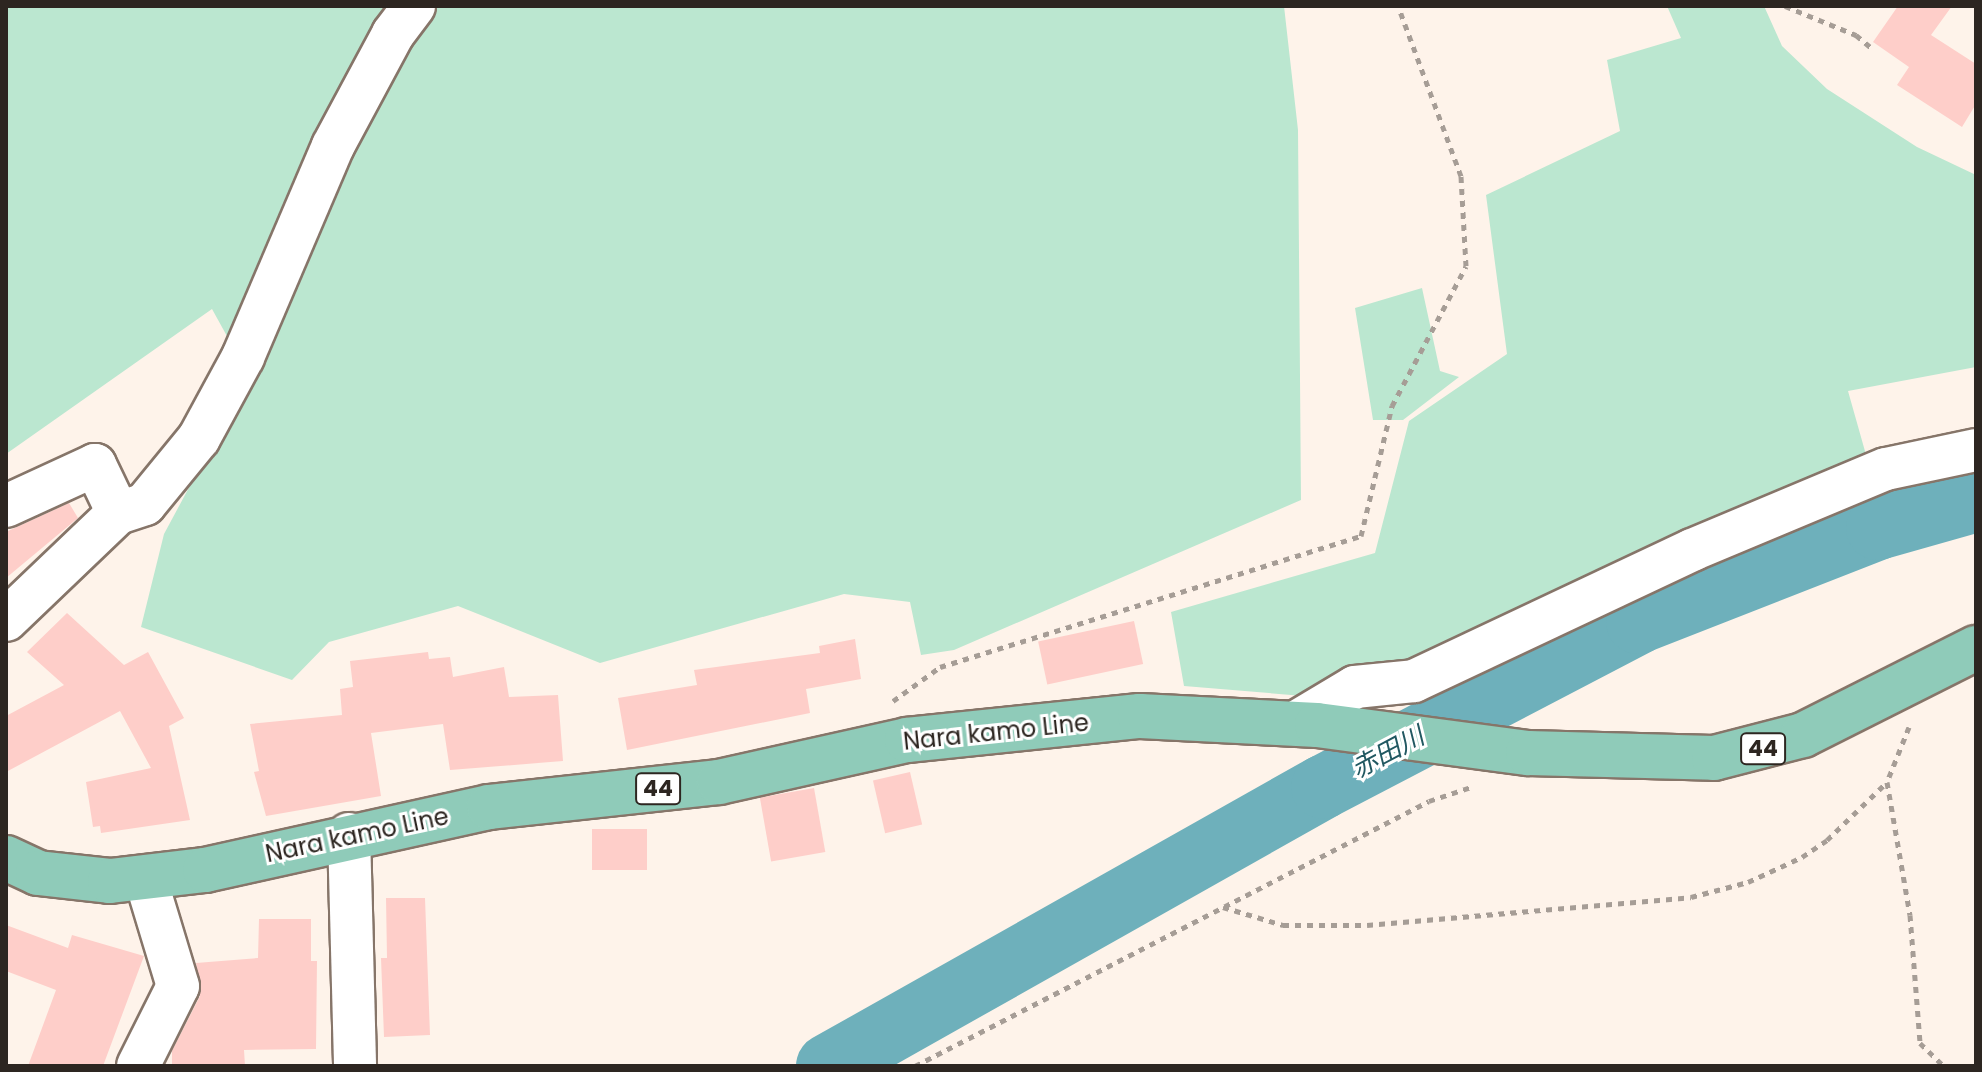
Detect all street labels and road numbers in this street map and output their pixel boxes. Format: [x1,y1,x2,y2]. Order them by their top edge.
street label: Nara kamo Line [902,708,1090,756]
road number: 44 [1739,731,1787,767]
road number: 44 [634,771,682,807]
street label: Nara kamo Line [263,802,451,868]

